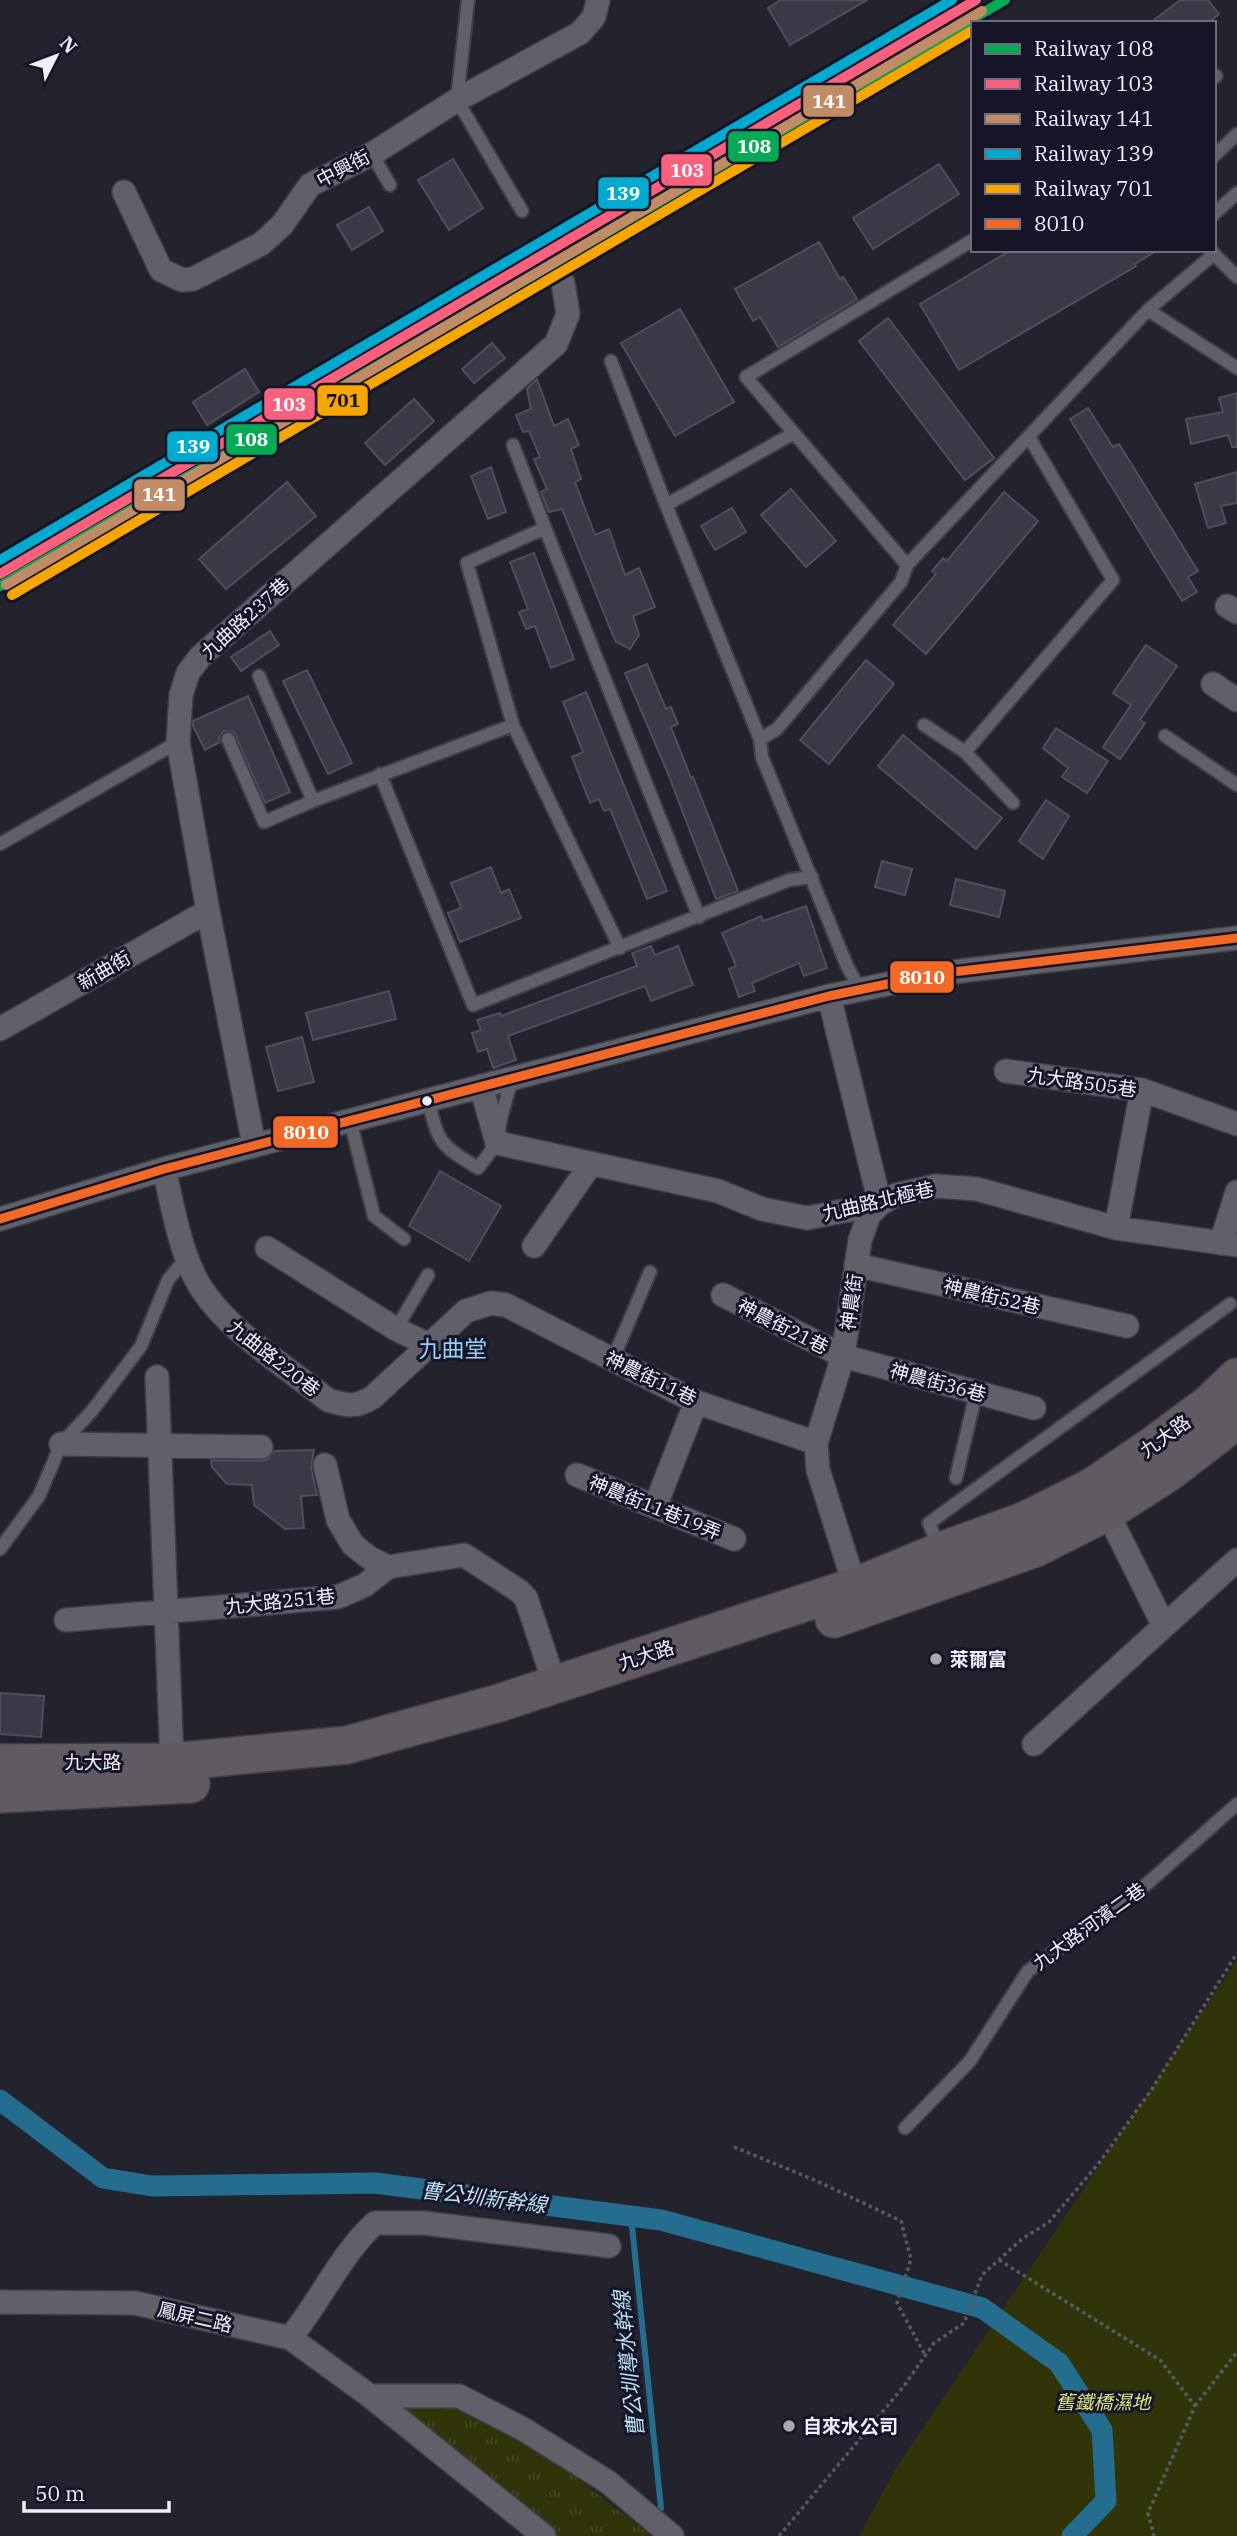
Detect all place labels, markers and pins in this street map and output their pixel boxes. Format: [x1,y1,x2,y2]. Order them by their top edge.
unlabelled marker [420,1094,434,1108]
place label: 萊爾富 [950,1647,1007,1671]
marker: 萊爾富 [928,1651,944,1667]
place label: 自來水公司 [803,2414,898,2438]
marker: 自來水公司 [781,2418,797,2434]

